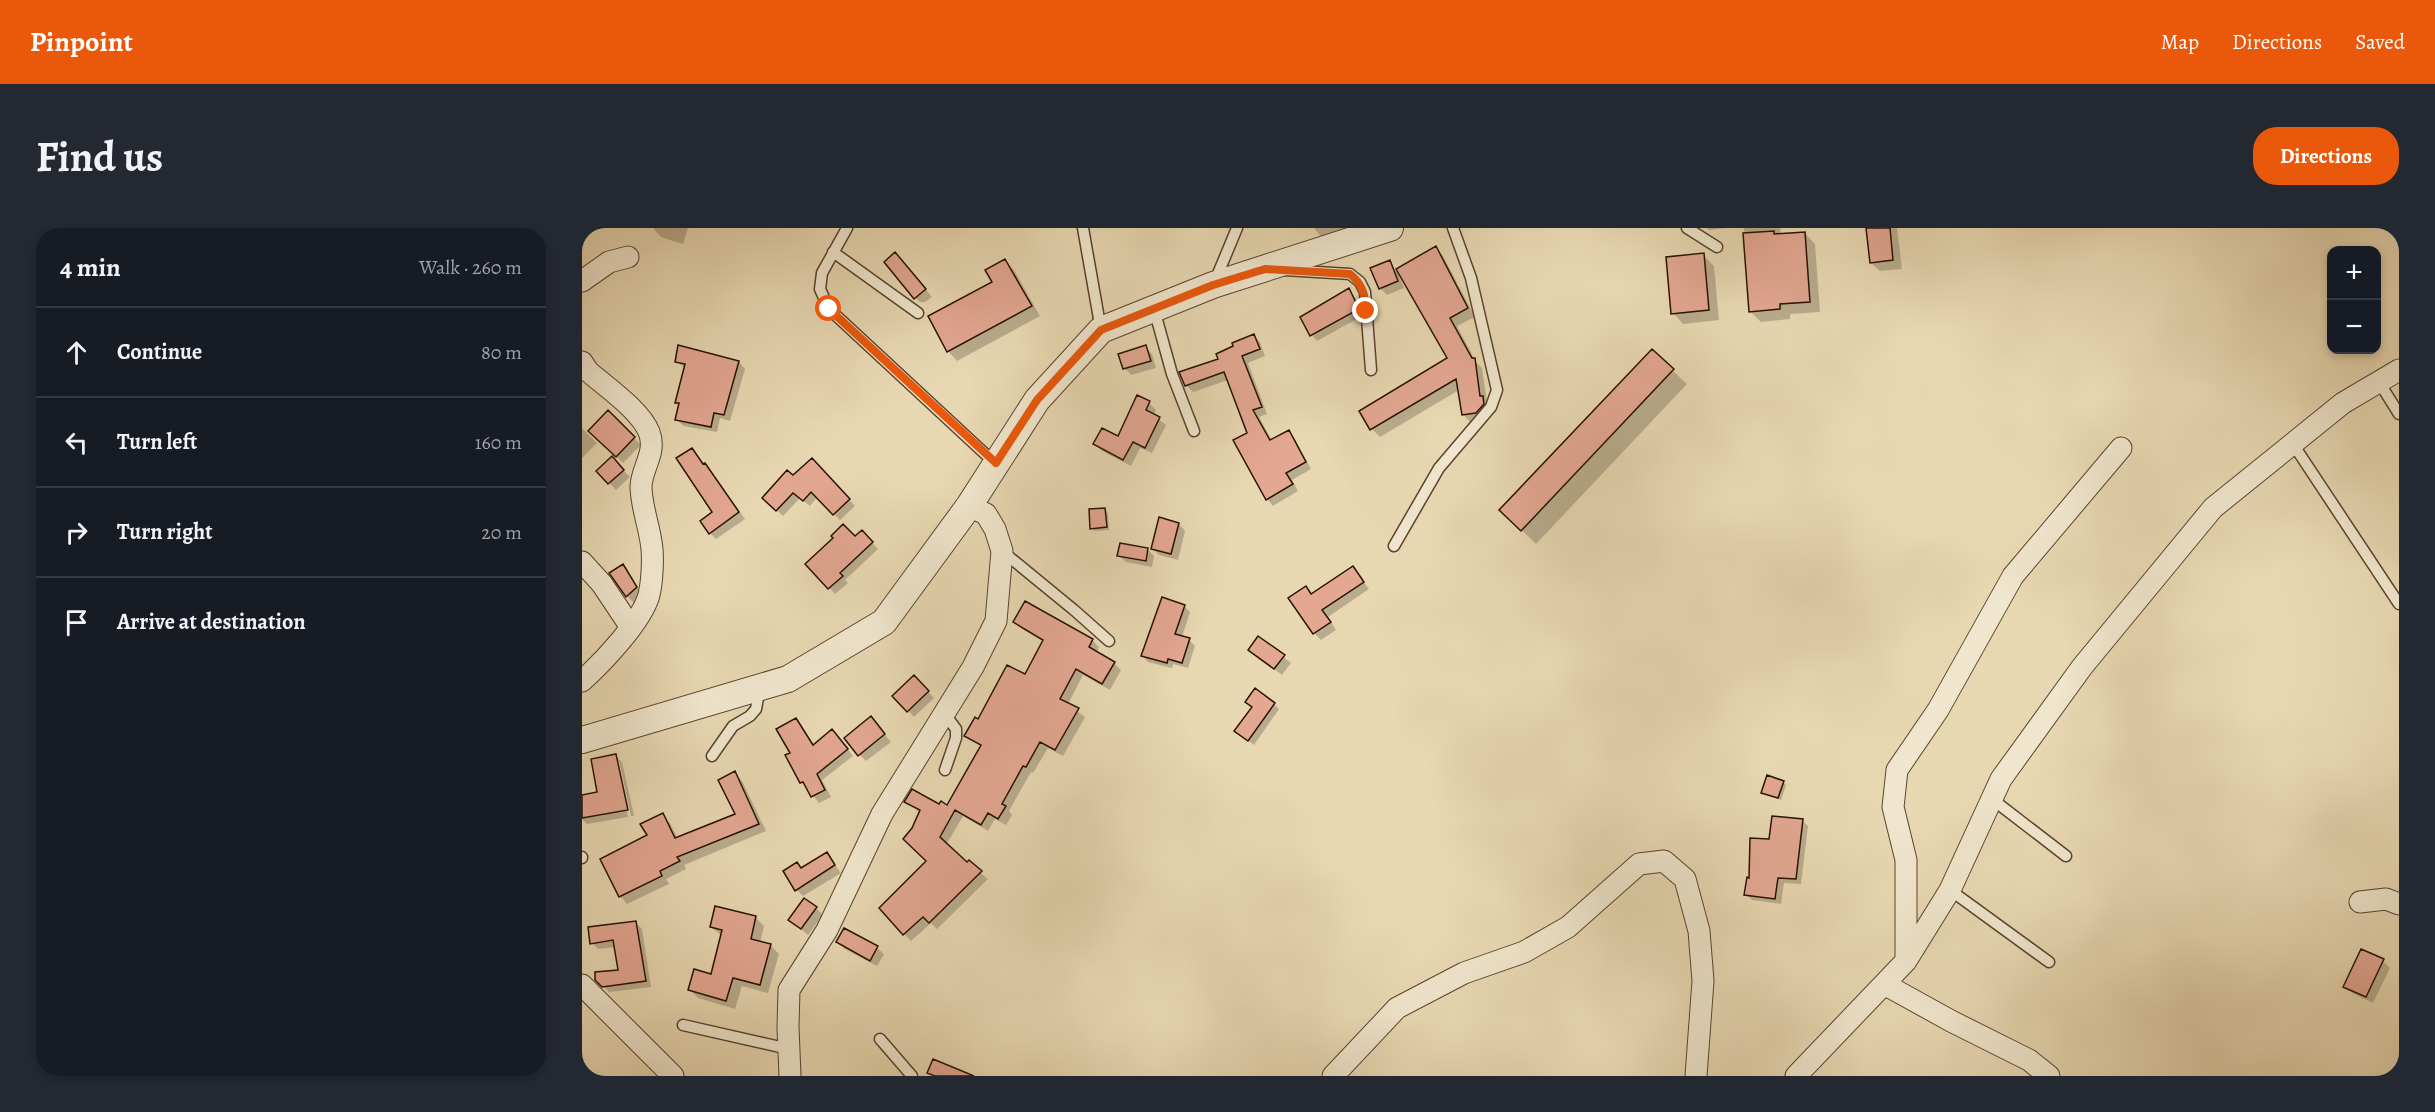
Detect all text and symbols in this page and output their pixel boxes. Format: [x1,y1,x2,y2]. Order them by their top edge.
text: Pinpoint [30,23,133,61]
text: Map [2161,28,2199,56]
text: Directions [2232,28,2322,56]
text: Saved [2355,28,2405,56]
button: Directions [2253,127,2399,185]
text: Find us [36,128,163,185]
map controls [2327,246,2381,354]
button: + [2327,246,2381,300]
text: 4 min [60,250,121,285]
text: Walk · 260 m [419,254,522,281]
route start [815,295,841,321]
route end [1352,297,1378,323]
button: − [2327,300,2381,354]
icon: ahead [60,336,93,369]
text: Continue [117,337,202,367]
text: 80 m [481,339,522,366]
icon: left [60,426,93,459]
text: Turn left [117,427,197,457]
text: 160 m [475,429,522,456]
icon: right [60,516,93,549]
text: Turn right [117,517,213,547]
text: 20 m [481,519,522,546]
icon: arrive [60,606,93,639]
text: Arrive at destination [117,607,306,637]

